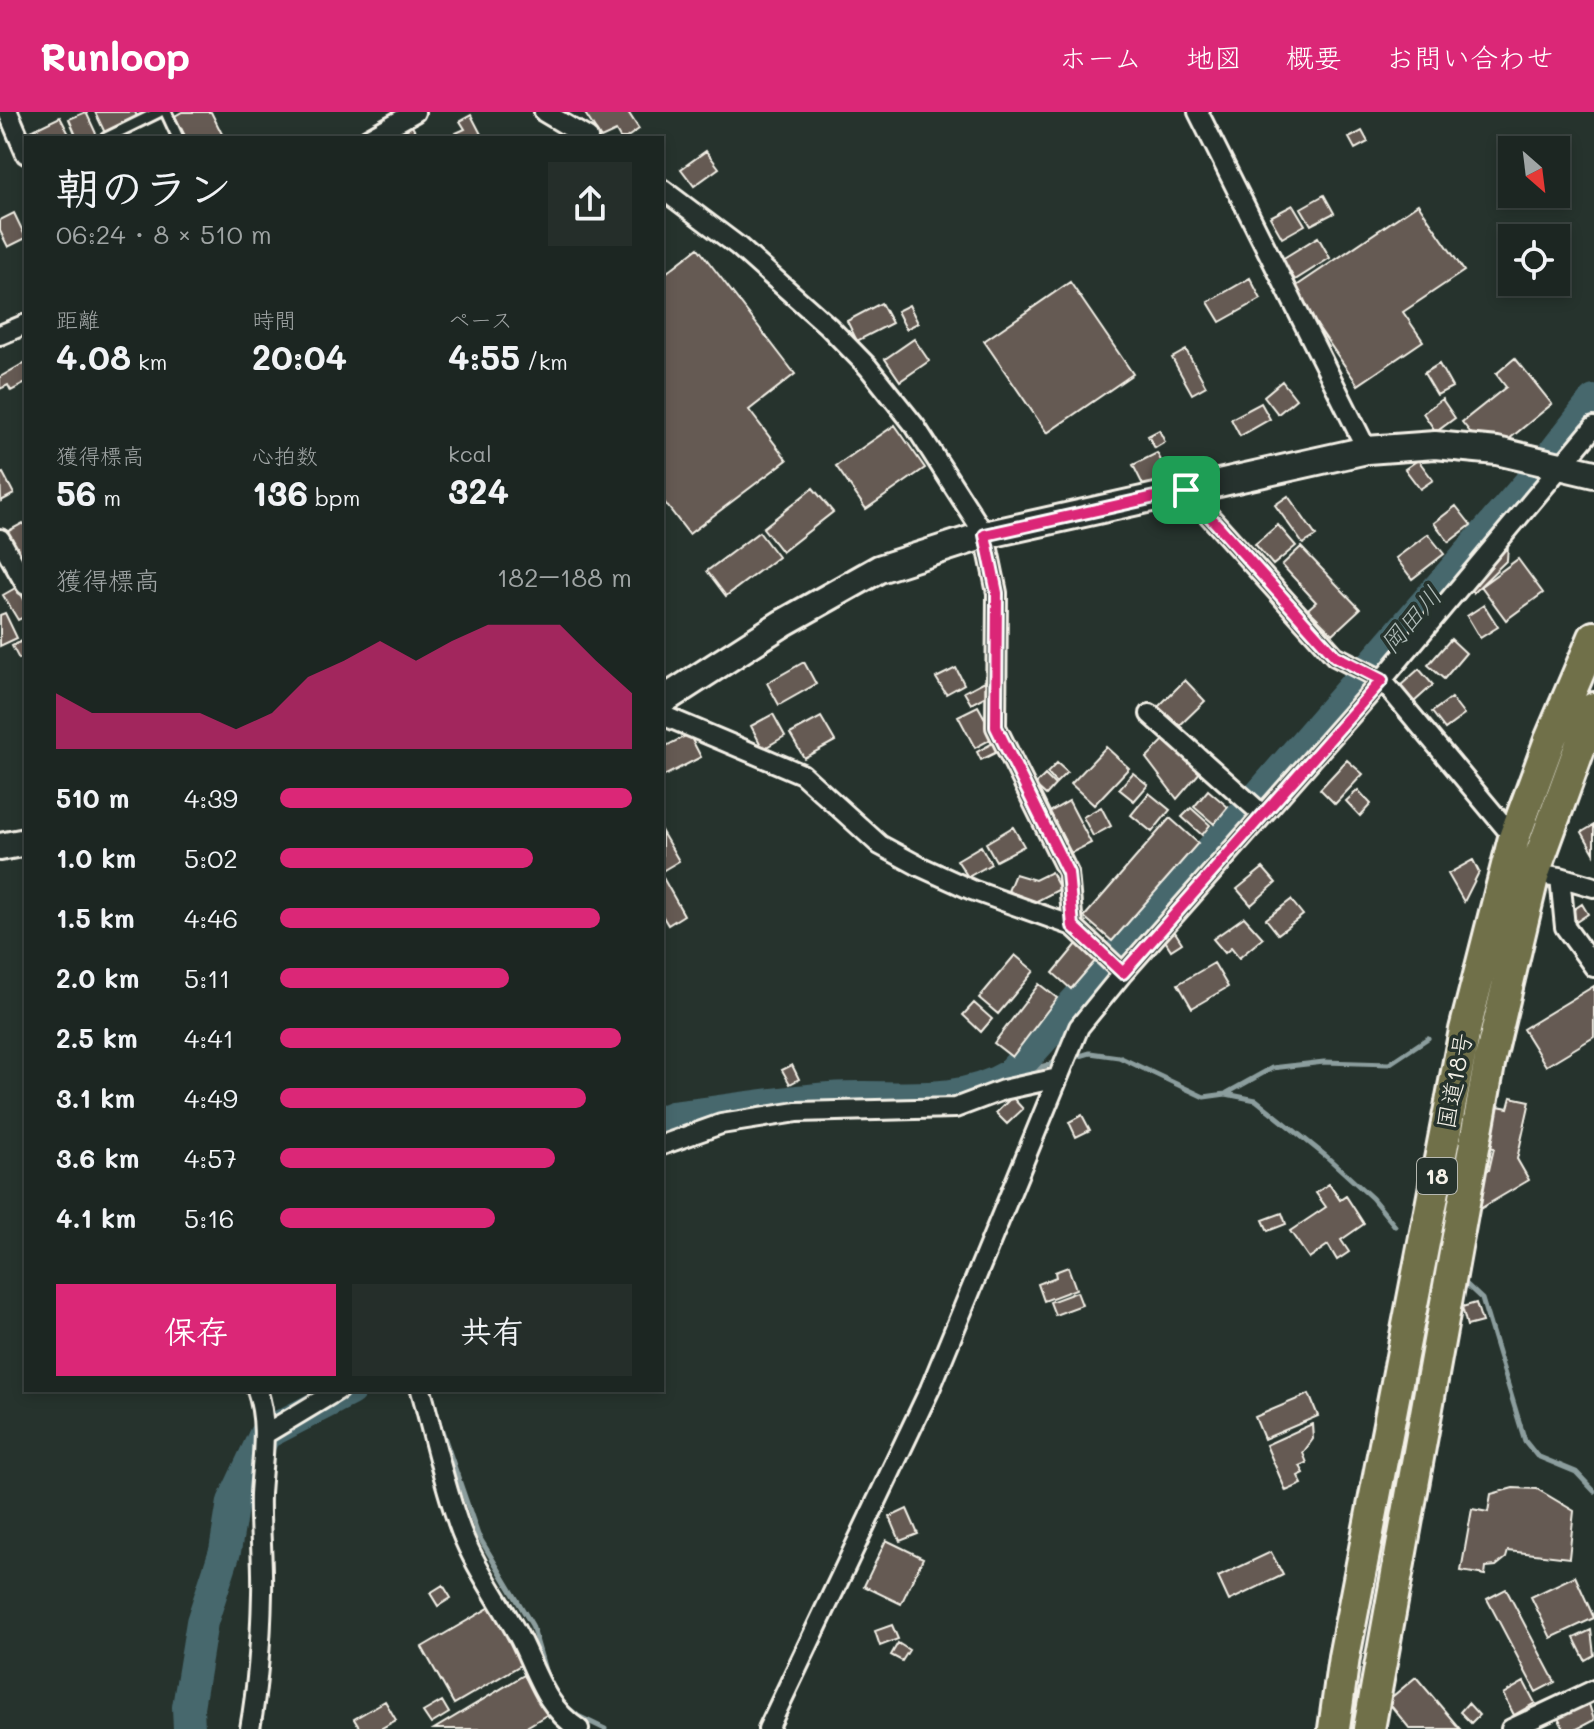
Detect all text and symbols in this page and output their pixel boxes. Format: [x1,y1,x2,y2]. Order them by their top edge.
text: Runloop [40,31,190,81]
text: ホーム [1059,39,1142,75]
text: 地図 [1186,39,1242,75]
text: 概要 [1286,39,1342,75]
text: お問い合わせ [1386,39,1554,75]
north arrow [1498,136,1570,208]
map controls [1498,136,1570,296]
text: 朝のラン [56,158,232,215]
button: share [548,162,632,246]
text: 06:24 · 8 × 510 m [56,217,272,251]
button: locate [1498,224,1570,296]
text: 距離 [56,305,100,334]
text: 時間 [252,305,296,334]
text: ペース [448,305,513,334]
text: 4.08 [56,334,131,379]
text: 20:04 [252,334,347,379]
text: 4:55 [448,334,520,379]
text: km [131,347,167,376]
text: /km [520,347,568,376]
text: kcal [448,439,492,468]
text: 獲得標高 [56,441,144,470]
text: 心拍数 [252,441,318,470]
pin [1152,456,1220,524]
text: 324 [448,468,509,513]
icon: arrive [1164,468,1208,512]
text: 56 [56,470,96,515]
text: 136 [252,470,308,515]
text: m [96,483,121,512]
text: bpm [308,483,360,512]
text: 182–188 m [497,560,632,594]
text: 獲得標高 [56,563,160,597]
water label: 岡田川 [1372,579,1449,660]
text: 510 m [56,781,129,815]
text: 4:39 [184,781,238,815]
text: 1.0 km [56,841,136,875]
text: 5:02 [184,841,238,875]
text: 1.5 km [56,901,135,935]
text: 4:46 [184,901,238,935]
text: 2.0 km [56,961,139,995]
text: 5:11 [184,961,230,995]
text: 2.5 km [56,1021,138,1055]
text: 4:41 [184,1021,234,1055]
street label: 国道18号 [1429,1030,1478,1131]
text: 3.1 km [56,1081,135,1115]
text: 4:49 [184,1081,238,1115]
text: 3.6 km [56,1141,139,1175]
text: 4:57 [184,1141,237,1175]
road number: 18 [1417,1158,1457,1194]
text: 4.1 km [56,1201,136,1235]
text: 5:16 [184,1201,235,1235]
button: 保存 [56,1284,336,1376]
button: 共有 [352,1284,632,1376]

